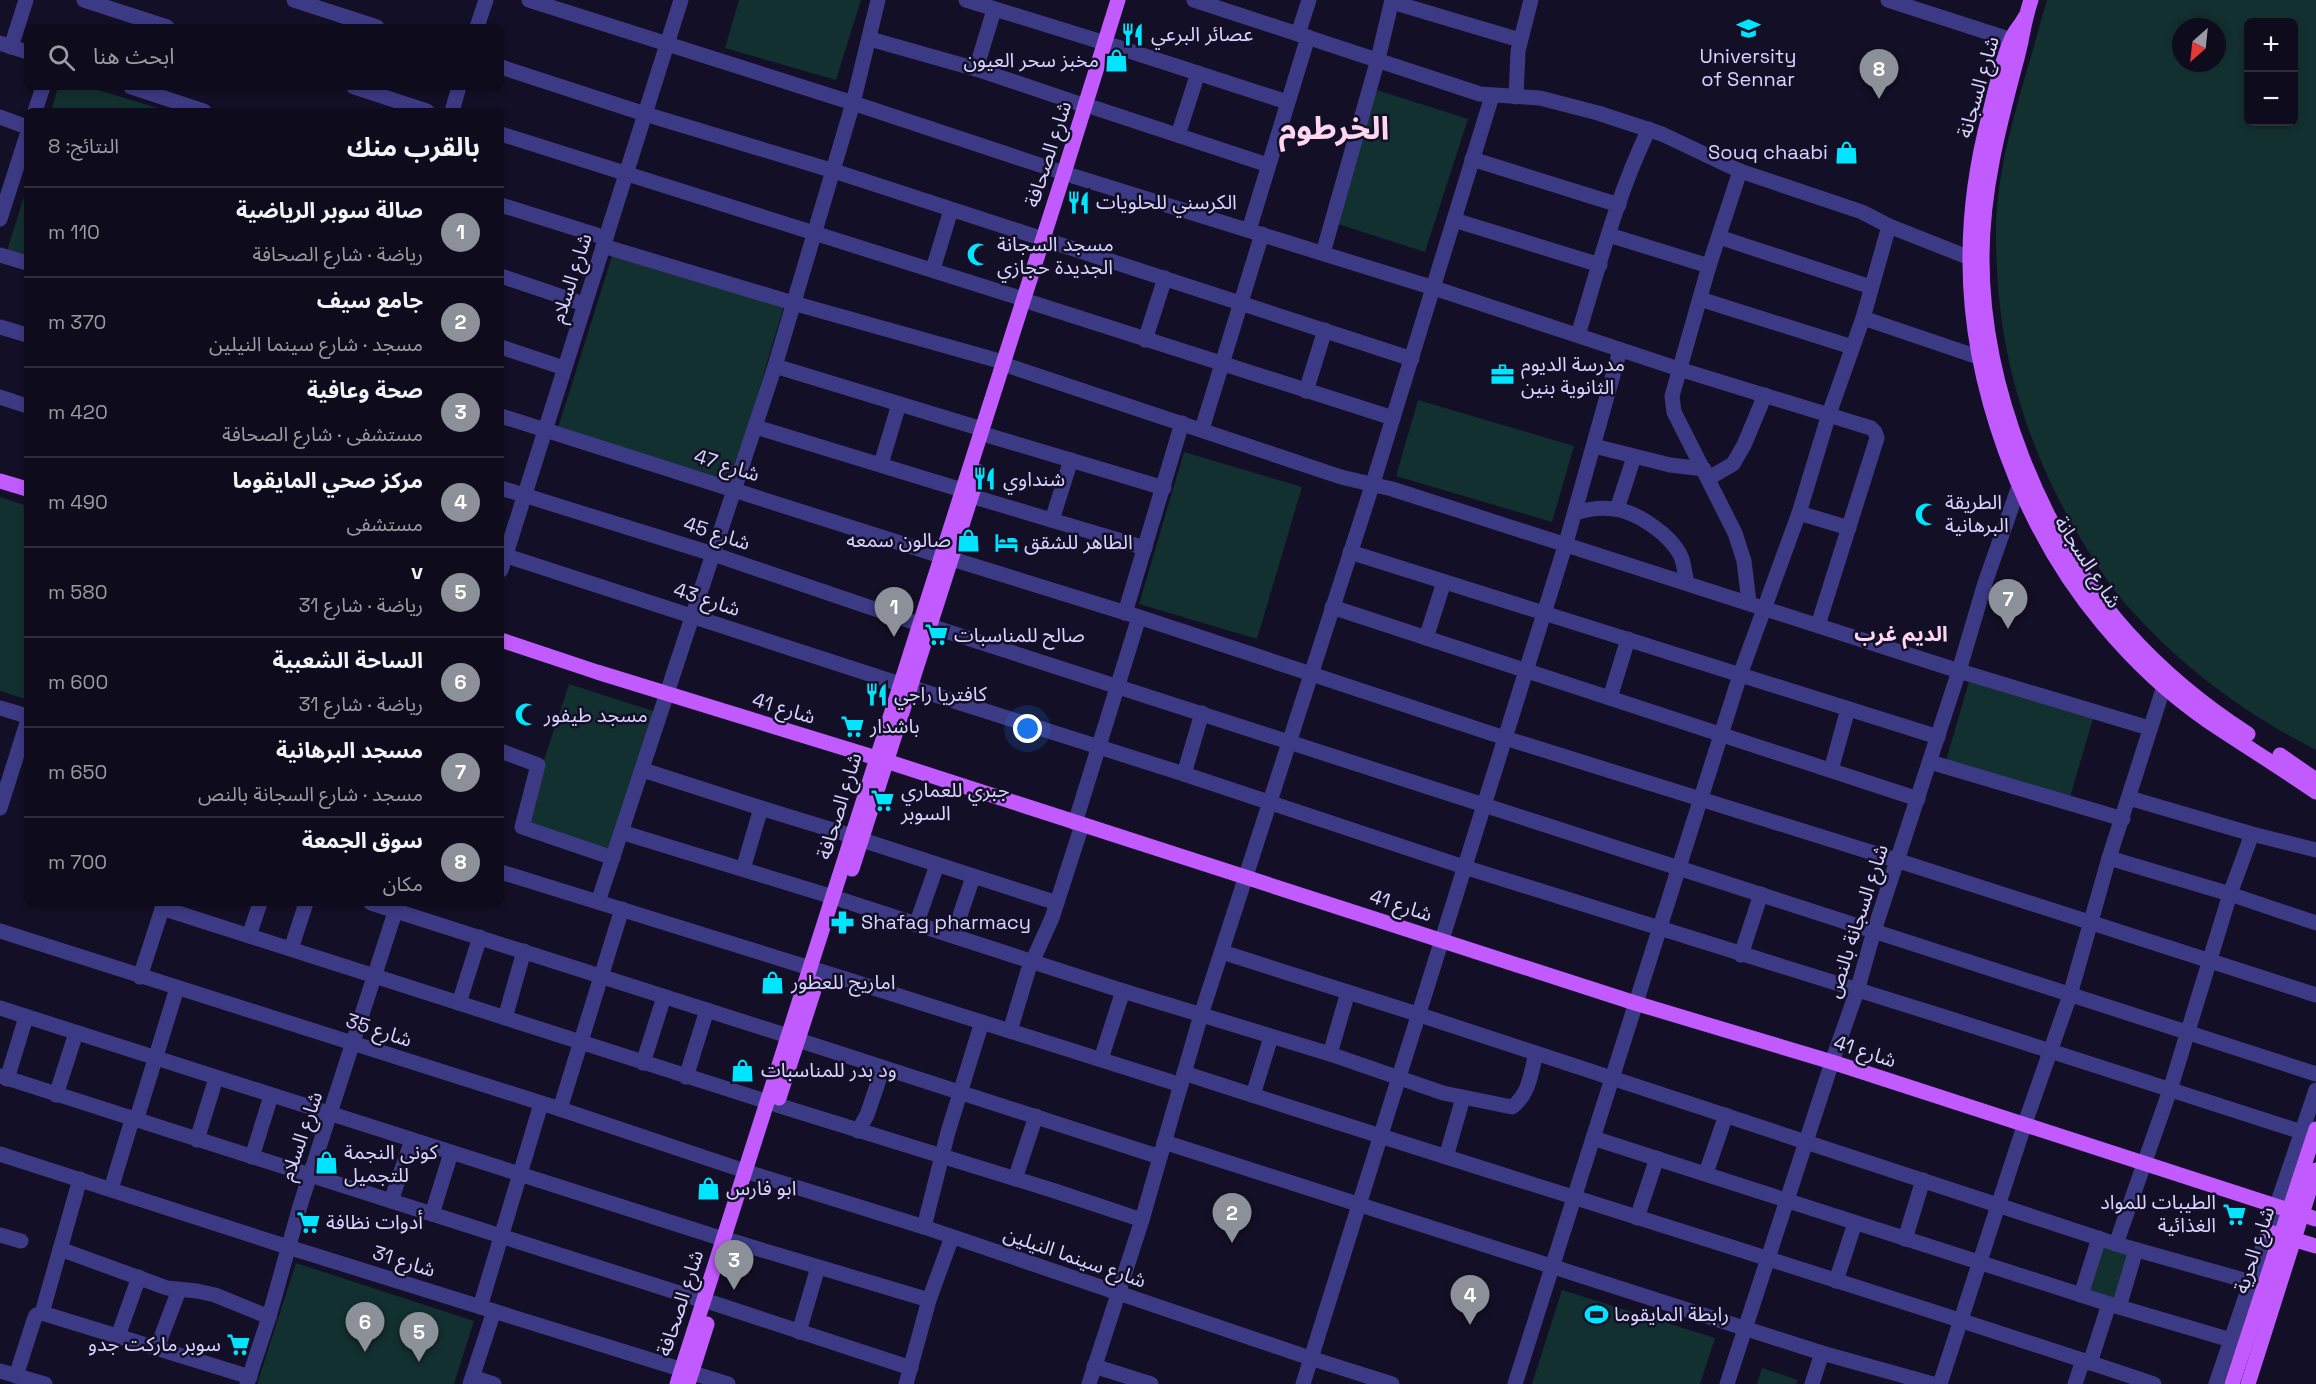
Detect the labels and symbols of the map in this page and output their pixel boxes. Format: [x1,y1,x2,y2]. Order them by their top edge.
school or university icon: University of Sennar [1735,15,1761,41]
north arrow [2172,18,2226,72]
restaurant icon: عصائر البرعي [1120,21,1146,47]
place label: عصائر البرعي [1151,21,1253,50]
street label: شارع السجانة [1951,33,2007,141]
place label: University of Sennar [1700,43,1796,92]
place label: مخبز سحر العيون [963,47,1099,73]
shop icon: مخبز سحر العيون [1104,47,1130,73]
pin: 8 [1860,50,1898,99]
street label: شارع الصحافة [1019,98,1079,211]
district label: الخرطوم [1279,108,1389,153]
place label: Souq chaabi [1708,139,1828,165]
shop icon: Souq chaabi [1833,139,1859,165]
restaurant icon: الكرسني للحلويات [1065,189,1091,215]
place label: الكرسني للحلويات [1096,189,1237,218]
street label: شارع السلام [544,230,600,327]
place label: مسجد السجانة الجديدة حجازي [997,231,1114,283]
mosque icon: مسجد السجانة الجديدة حجازي [966,242,992,268]
place label: مدرسة الديوم الثانوية بنين [1521,351,1625,400]
office icon: مدرسة الديوم الثانوية بنين [1490,362,1516,388]
street label: شارع 47 [690,443,763,489]
restaurant icon: شنداوي [972,466,998,492]
place label: شنداوي [1003,466,1065,495]
place label: الطريقة البرهانية [1945,489,2009,538]
mosque icon: الطريقة البرهانية [1914,501,1940,527]
street label: شارع 45 [680,510,754,558]
street label: شارع السجانة [2047,511,2127,614]
place label: صالون سمعه [846,527,951,553]
shop icon: صالون سمعه [956,527,982,553]
hotel icon: الطاهر للشقق [993,529,1019,555]
place label: الطاهر للشقق [1024,529,1133,555]
street label: شارع 43 [670,576,744,624]
pin: 7 [1988,580,2028,629]
pin: 1 [874,588,914,637]
district label: الديم غرب [1854,620,1948,649]
supermarket icon: صالح للمناسبات [923,622,949,648]
place label: صالح للمناسبات [954,622,1085,650]
restaurant icon: كافتريا راجي [863,681,889,707]
place label: كافتريا راجي [894,681,988,710]
street label: شارع 41 [749,686,819,732]
mosque icon: مسجد طيفور [513,702,539,728]
place label: مسجد طيفور [543,702,648,728]
supermarket icon: باشدار [839,713,865,739]
place label: باشدار [869,713,920,739]
your location [1013,714,1042,743]
street label: شارع الصحافة [810,749,869,863]
place label: جبري للعماري السوبر [900,777,1009,826]
supermarket icon: جبري للعماري السوبر [870,788,896,814]
street label: شارع السجانة بالنص [1820,841,1896,1002]
street label: شارع 41 [1366,883,1436,929]
pharmacy icon: Shafag pharmacy [830,909,856,935]
place label: Shafag pharmacy [861,909,1031,935]
shop icon: اماريج للعطور [760,969,786,995]
place label: اماريج للعطور [790,969,896,997]
street label: شارع 35 [342,1007,415,1055]
street label: شارع 41 [1830,1029,1900,1075]
shop icon: ود بدر للمناسبات [730,1057,756,1083]
place label: ود بدر للمناسبات [761,1057,897,1083]
street label: شارع السلام [274,1088,330,1185]
place label: كوني النجمة للتجميل [344,1139,439,1188]
shop icon: كوني النجمة للتجميل [313,1150,339,1176]
shop icon: ابو فارس [695,1175,721,1201]
place label: ابو فارس [726,1175,796,1201]
place label: الطيبات للمواد الغذائية [2100,1189,2216,1238]
pin: 2 [1212,1194,1252,1243]
supermarket icon: الطيبات للمواد الغذائية [2221,1201,2247,1227]
street label: شارع الحرية [2228,1203,2282,1297]
supermarket icon: أدوات نظافة [295,1209,321,1235]
place label: أدوات نظافة [326,1209,423,1235]
street label: شارع سينما النيلين [1000,1220,1150,1295]
street label: شارع 31 [369,1239,439,1285]
pin: 3 [714,1240,754,1290]
street label: شارع الصحافة [651,1247,711,1360]
pin: 4 [1450,1276,1490,1325]
sports icon: رابطة المايقوما [1583,1301,1609,1327]
place label: رابطة المايقوما [1614,1301,1729,1327]
pin: 6 [346,1302,385,1352]
pin: 5 [400,1312,438,1362]
place label: سوبر ماركت جدو [88,1331,221,1357]
supermarket icon: سوبر ماركت جدو [226,1331,252,1357]

